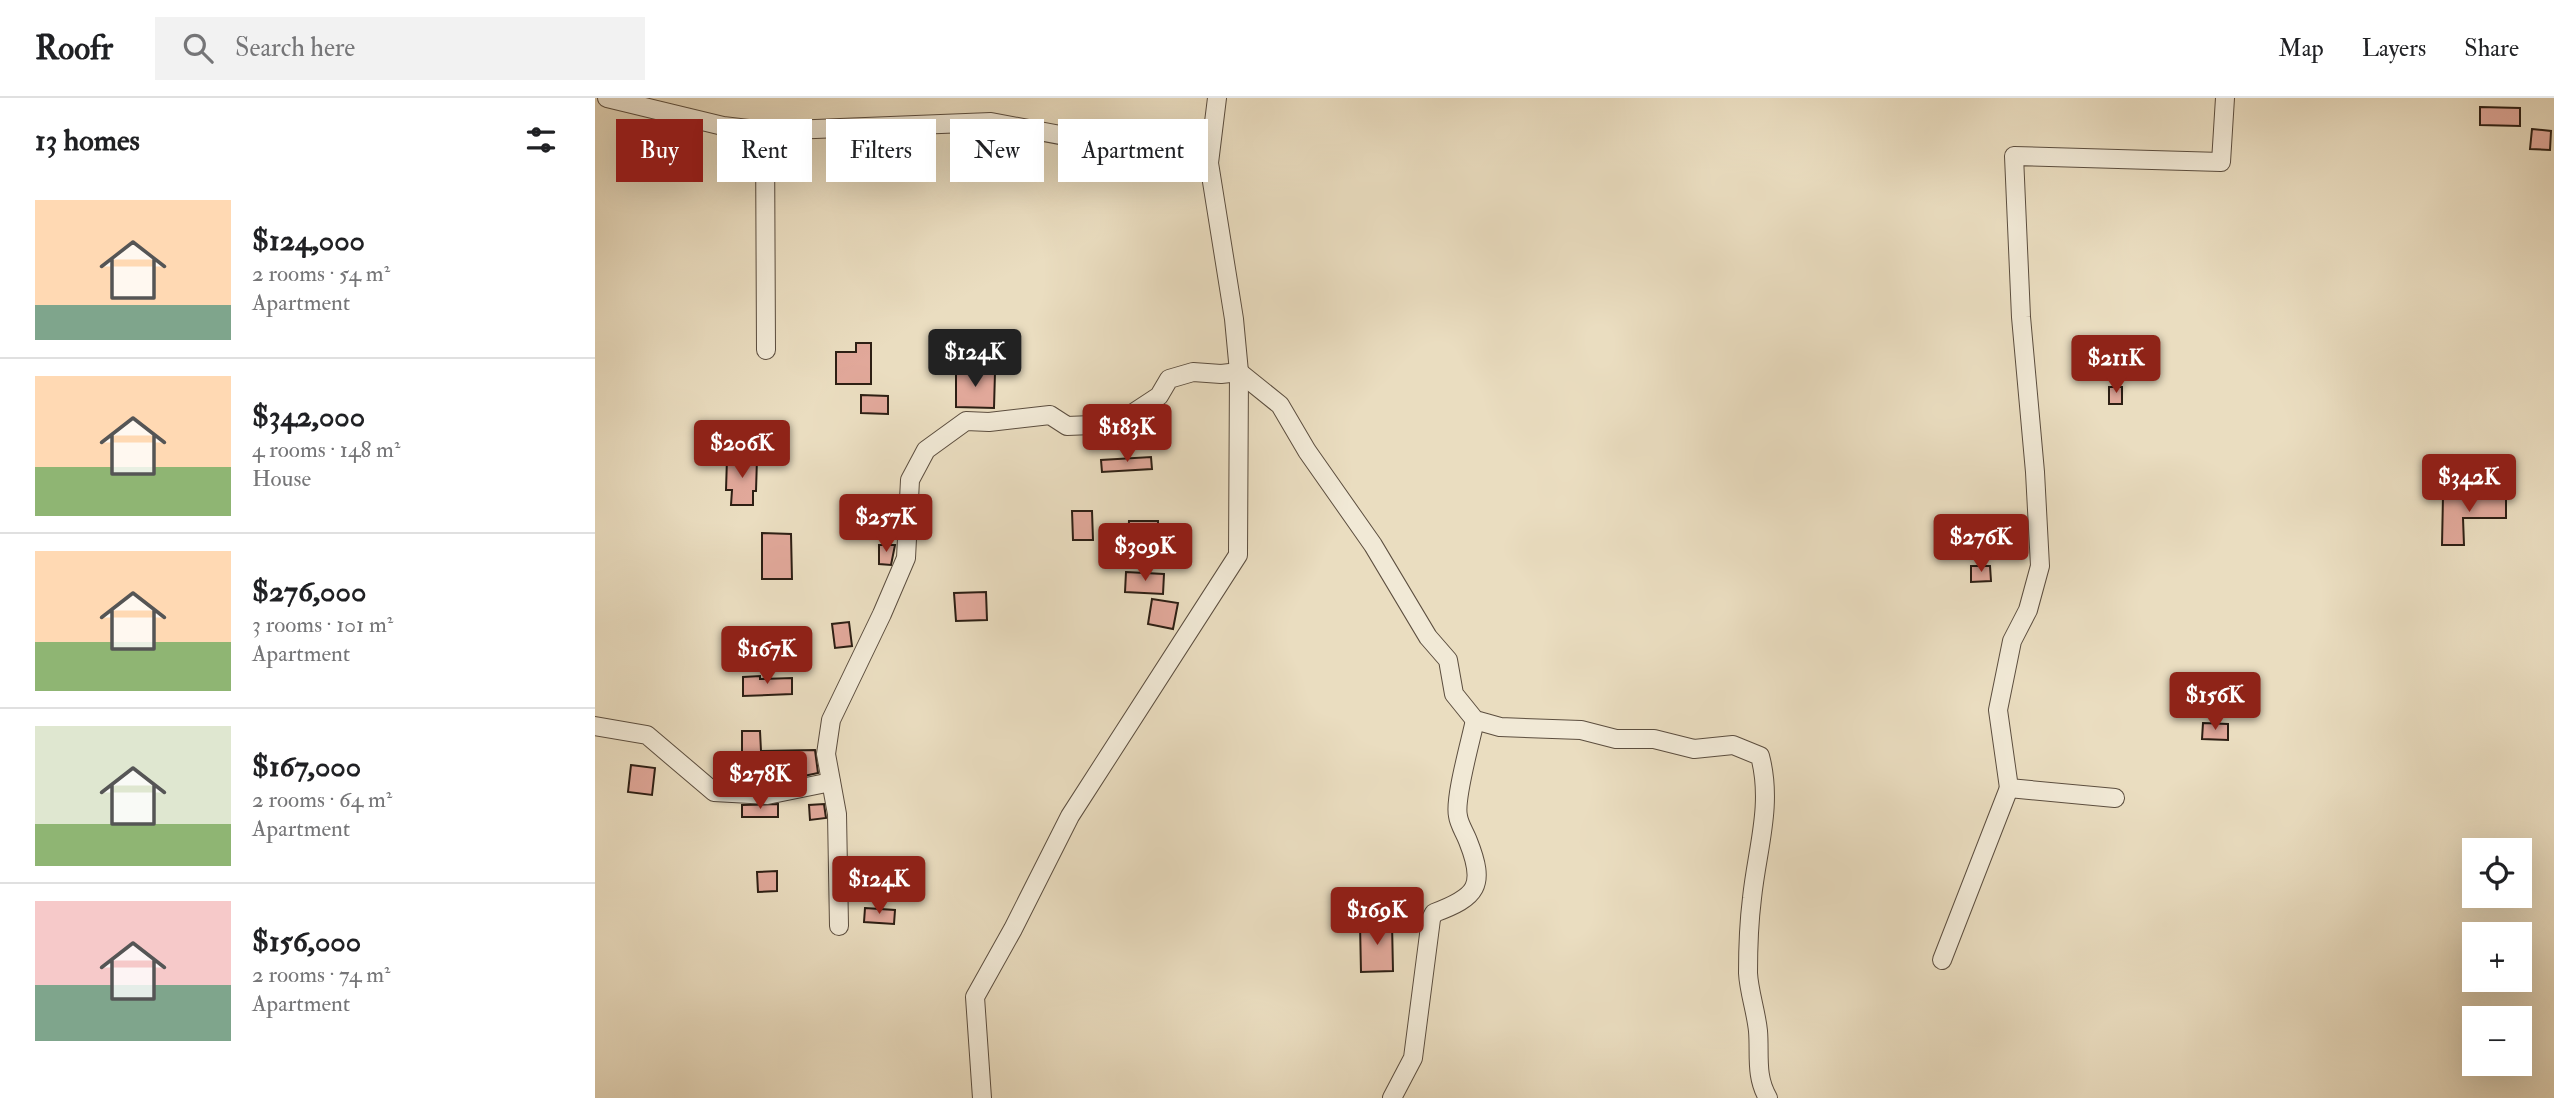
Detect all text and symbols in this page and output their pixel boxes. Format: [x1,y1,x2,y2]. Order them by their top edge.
search box [155,17,645,80]
text: Roofr [35,28,113,69]
icon: search [179,29,217,67]
text: Search here [235,32,355,64]
text: Map [2279,33,2324,64]
text: Layers [2362,33,2426,64]
text: Share [2464,33,2519,64]
chip: Buy [616,119,703,182]
chip: Rent [717,119,812,182]
chip: Filters [826,119,936,182]
chip: New [950,119,1044,182]
chip: Apartment [1058,119,1208,182]
icon: filters [522,121,560,159]
text: 13 homes [35,122,140,159]
text: $124,000 [252,222,365,259]
icon: home [91,228,175,312]
text: 2 rooms · 54 m² [252,259,390,288]
text: Apartment [252,288,350,317]
pin: $124K [926,330,1024,389]
pin: $211K [2067,336,2165,395]
text: $124K [944,337,1006,366]
text: $211K [2087,343,2145,372]
text: $342,000 [252,398,365,435]
icon: home [91,404,175,488]
pin: $183K [1078,404,1176,464]
text: $183K [1099,412,1155,441]
pin: $206K [693,420,791,480]
text: $206K [710,428,774,457]
text: 4 rooms · 148 m² [252,435,400,464]
pin: $342K [2420,454,2518,514]
text: $342K [2438,462,2500,491]
text: House [252,464,311,493]
pin: $257K [837,494,935,554]
text: $257K [855,502,917,531]
pin: $276K [1932,514,2030,574]
text: $276K [1950,522,2012,551]
pin: $309K [1096,524,1194,583]
text: $309K [1114,531,1176,560]
text: $276,000 [252,573,366,610]
icon: home [91,579,175,663]
text: 3 rooms · 101 m² [252,610,393,639]
pin: $167K [718,626,816,686]
text: $167K [737,634,797,663]
text: Apartment [252,639,350,668]
pin: $156K [2166,672,2264,732]
text: $156K [2186,680,2244,709]
text: $167,000 [252,748,361,785]
pin: $278K [711,752,809,811]
icon: home [91,754,175,838]
text: $278K [729,759,791,788]
text: 2 rooms · 64 m² [252,785,392,814]
text: Apartment [252,814,350,843]
map controls [2462,838,2532,1076]
button: locate [2462,838,2532,908]
pin: $124K [830,856,928,916]
text: $124K [848,864,910,893]
pin: $169K [1328,888,1426,947]
text: $169K [1347,895,1407,924]
button: + [2462,922,2532,992]
text: $156,000 [252,923,361,960]
icon: home [91,929,175,1013]
text: 2 rooms · 74 m² [252,960,391,989]
text: Apartment [252,989,350,1018]
button: − [2462,1006,2532,1076]

